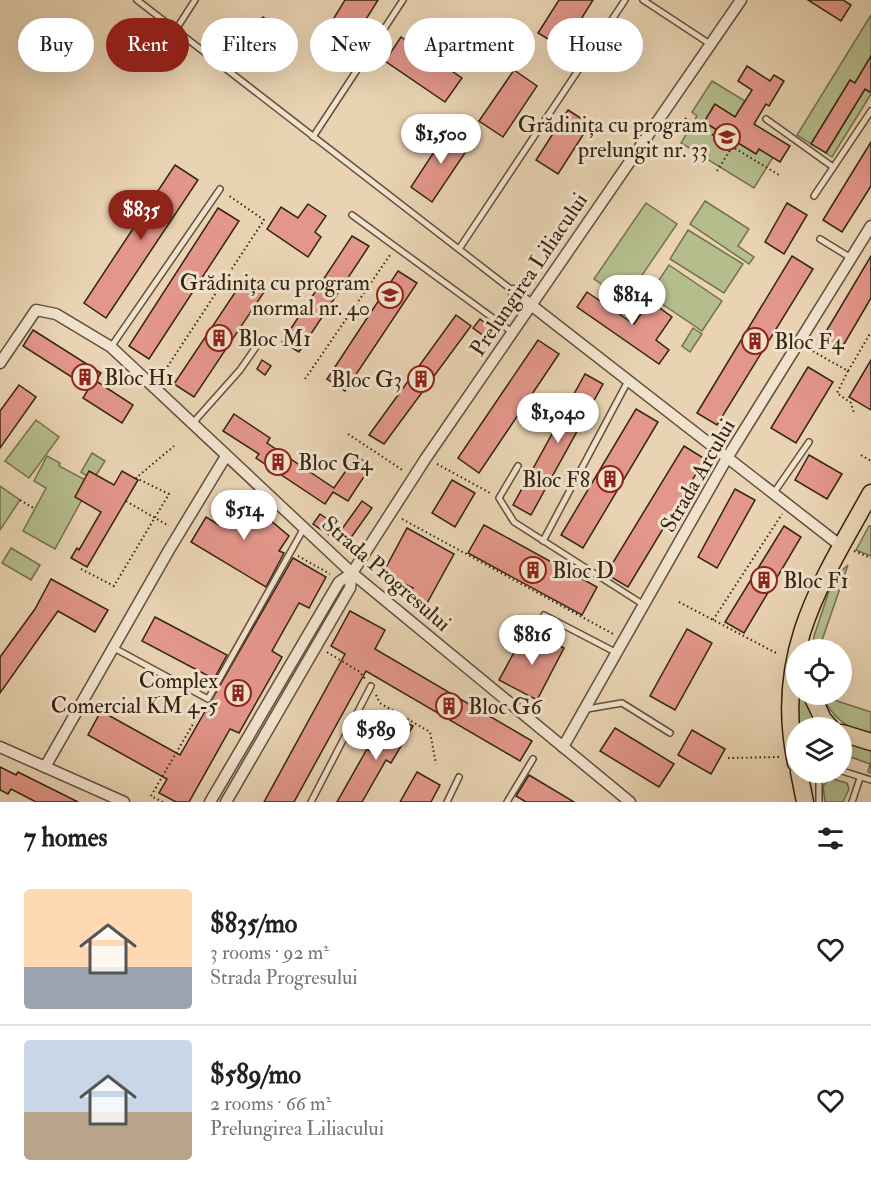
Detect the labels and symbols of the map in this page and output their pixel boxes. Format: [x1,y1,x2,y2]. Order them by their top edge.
place label: Grădinița cu program prelungit nr. 33 [518,111,708,165]
pin: $1,500 [392,114,490,165]
school or university icon: Grădinița cu program prelungit nr. 33 [712,122,742,152]
street label: Prelungirea Liliacului [464,187,594,362]
pin: $835 [105,190,177,241]
place label: Grădinița cu program normal nr. 40 [180,269,370,322]
pin: $814 [596,275,668,326]
school or university icon: Grădinița cu program normal nr. 40 [375,280,405,310]
building icon: Bloc M1 [204,323,234,353]
place label: Bloc M1 [238,325,311,353]
building icon: Bloc F4 [740,326,770,356]
place label: Bloc F4 [774,328,845,356]
building icon: Bloc H1 [70,362,100,392]
place label: Bloc H1 [104,364,174,392]
building icon: Bloc G3 [406,364,436,394]
place label: Bloc G3 [331,366,402,394]
pin: $1,040 [509,393,607,444]
street label: Strada Arcului [654,414,742,537]
building icon: Bloc G4 [263,447,293,477]
place label: Bloc G4 [298,449,373,477]
building icon: Bloc F8 [595,464,625,494]
place label: Bloc F8 [522,466,590,494]
pin: $514 [208,490,280,541]
street label: Strada Progresului [316,510,457,638]
building icon: Bloc D [518,555,548,585]
place label: Bloc D [552,557,614,585]
building icon: Bloc F1 [749,565,779,595]
place label: Bloc F1 [783,567,849,595]
pin: $816 [496,615,568,666]
place label: Complex Comercial KM 4-5 [51,667,218,720]
building icon: Complex Comercial KM 4-5 [223,678,253,708]
building icon: Bloc G6 [434,691,464,721]
place label: Bloc G6 [468,693,543,721]
pin: $589 [340,710,412,761]

